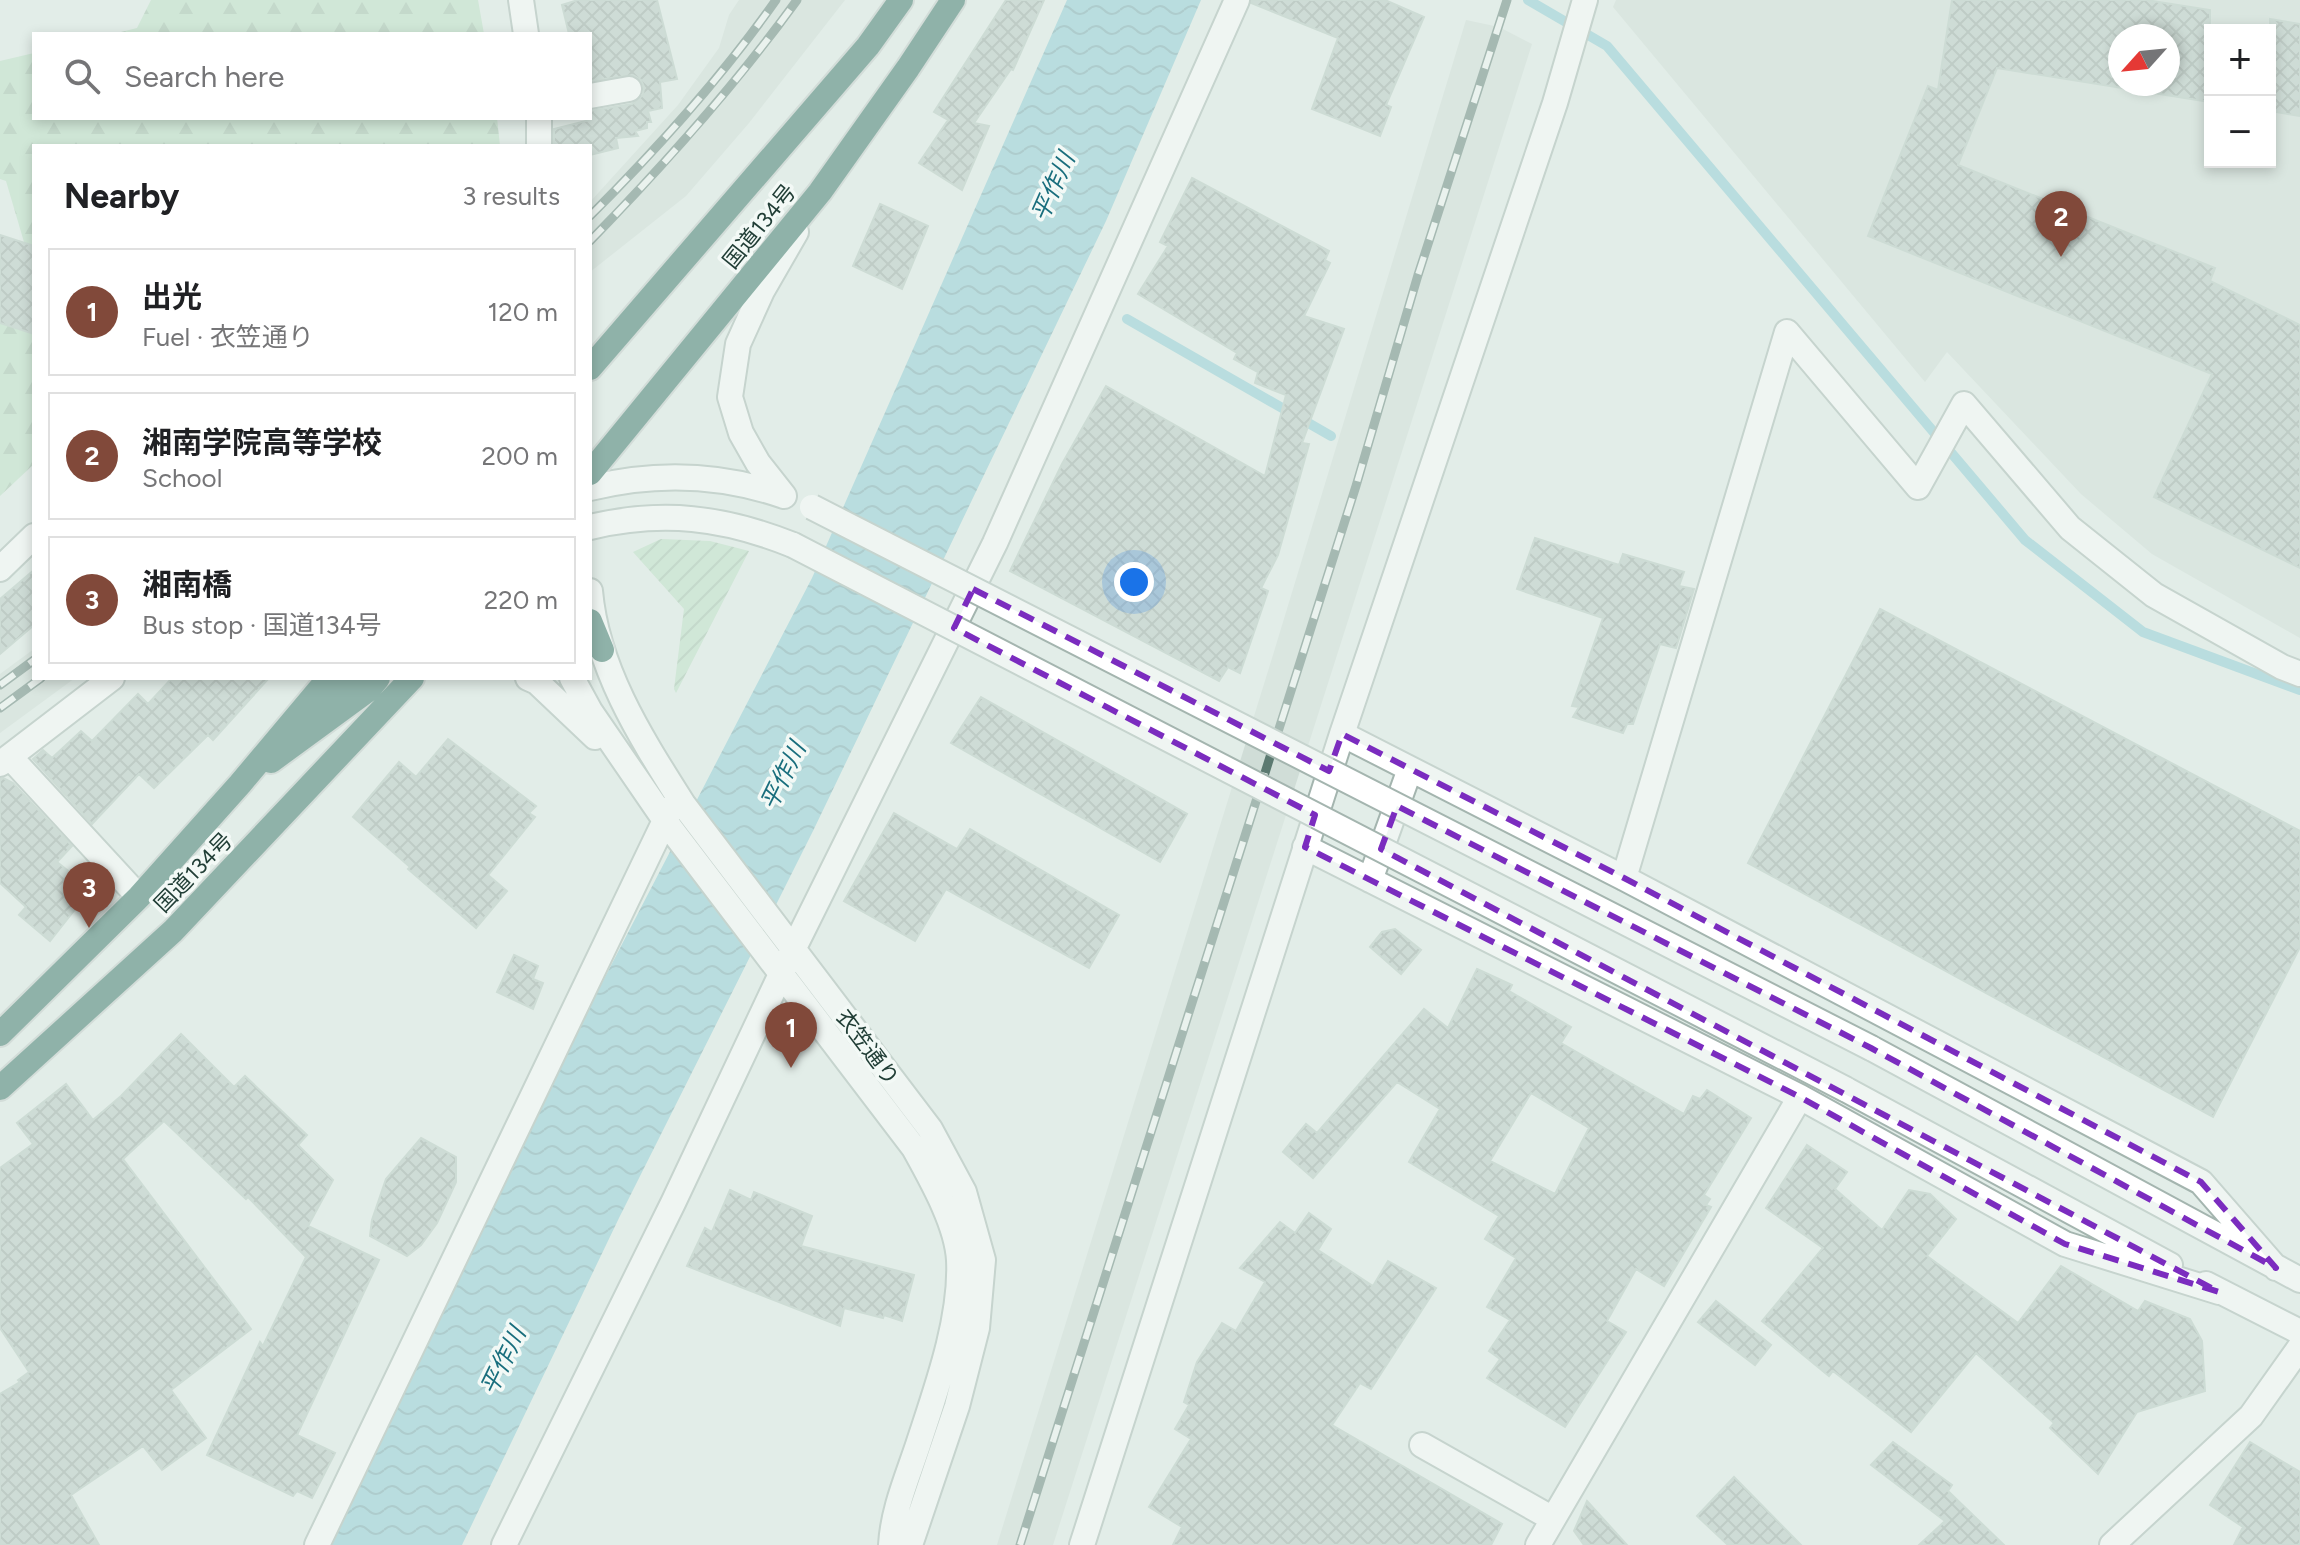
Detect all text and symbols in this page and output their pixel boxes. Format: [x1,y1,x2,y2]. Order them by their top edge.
north arrow [2108,24,2180,96]
map controls [2204,24,2276,168]
button: + [2204,24,2276,96]
search box [32,32,592,120]
icon: search [60,54,104,98]
text: Search here [124,58,284,95]
button: − [2204,96,2276,168]
water label: 平作川 [1025,145,1082,226]
text: Nearby [64,176,179,217]
street label: 国道134号 [717,179,802,274]
text: 3 results [462,180,560,212]
pin: 2 [2035,191,2087,257]
text: 出光 [142,278,202,315]
text: 1 [87,296,97,328]
text: 120 m [488,296,558,328]
text: Fuel · 衣笠通り [142,321,314,353]
text: 湘南学院高等学校 [142,424,382,461]
text: 2 [84,440,100,472]
text: 200 m [482,440,558,472]
text: School [142,462,222,494]
your location [1114,562,1154,602]
text: 湘南橋 [142,566,232,603]
text: 3 [85,584,99,616]
text: 220 m [484,584,558,616]
text: Bus stop · 国道134号 [142,609,382,641]
water label: 平作川 [754,734,813,814]
street label: 国道134号 [149,827,238,918]
pin: 3 [63,862,115,928]
pin: 1 [765,1002,817,1068]
street label: 衣笠通り [830,1004,905,1091]
water label: 平作川 [474,1319,533,1399]

